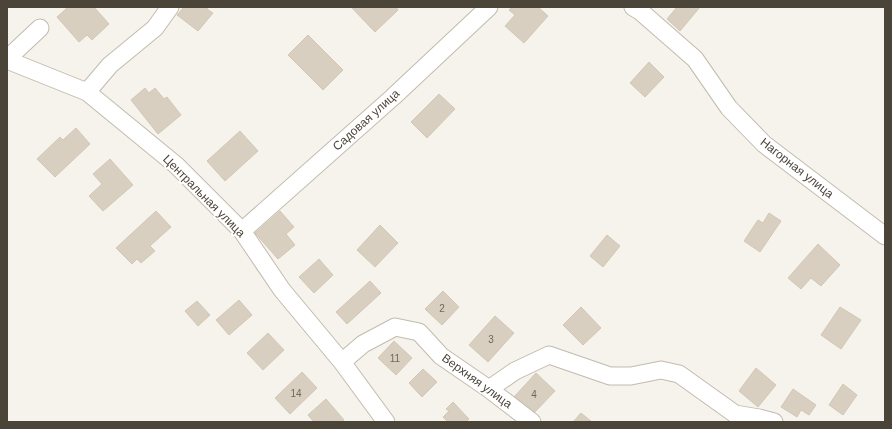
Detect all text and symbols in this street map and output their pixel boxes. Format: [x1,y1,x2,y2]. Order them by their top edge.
street label: Садовая улица [330,86,402,154]
street label: Нагорная улица [758,135,837,201]
street label: Центральная улица [160,152,248,240]
house number: 2 [439,303,445,314]
house number: 3 [488,334,494,345]
street label: Верхняя улица [439,351,515,411]
house number: 11 [390,353,401,364]
house number: 14 [290,388,302,399]
house number: 4 [531,389,537,400]

